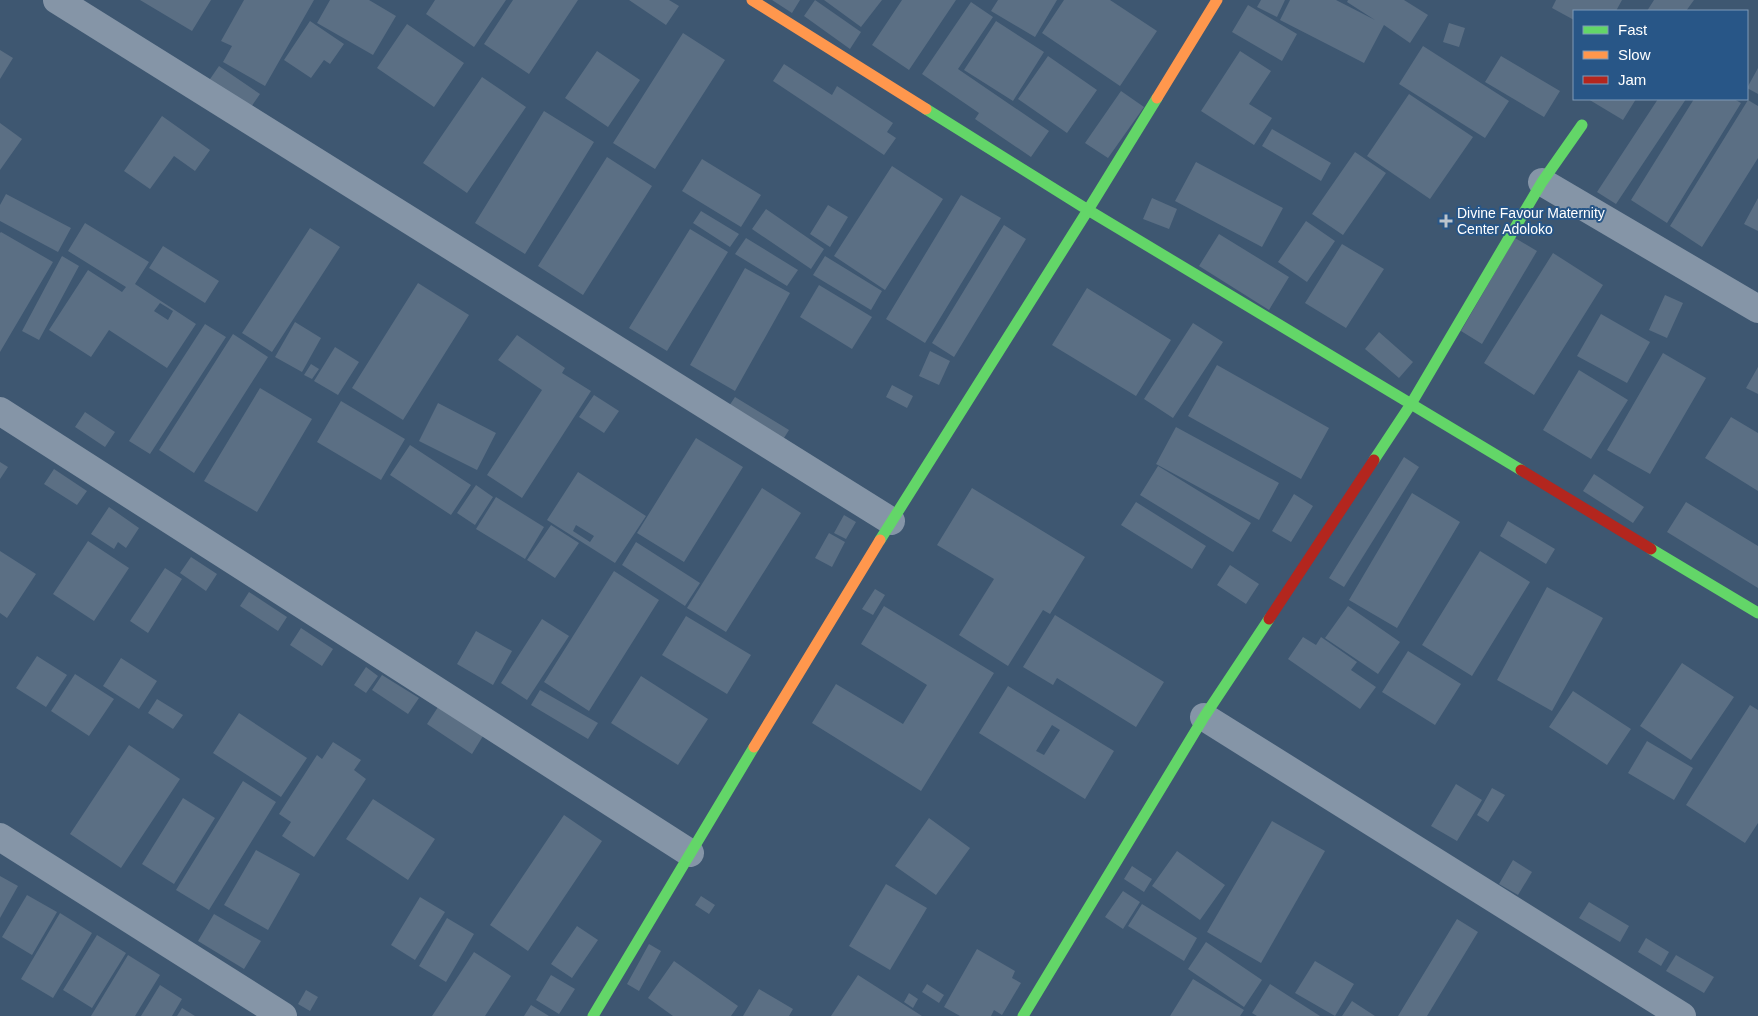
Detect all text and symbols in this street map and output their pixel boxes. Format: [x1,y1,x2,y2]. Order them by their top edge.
legend [1573,10,1748,100]
text: Fast [1618,21,1648,38]
text: Slow [1618,46,1651,63]
text: Jam [1618,71,1646,88]
place label: Divine Favour Maternity Center Adoloko [1457,205,1605,237]
marker: Divine Favour Maternity Center Adoloko [1439,214,1453,228]

